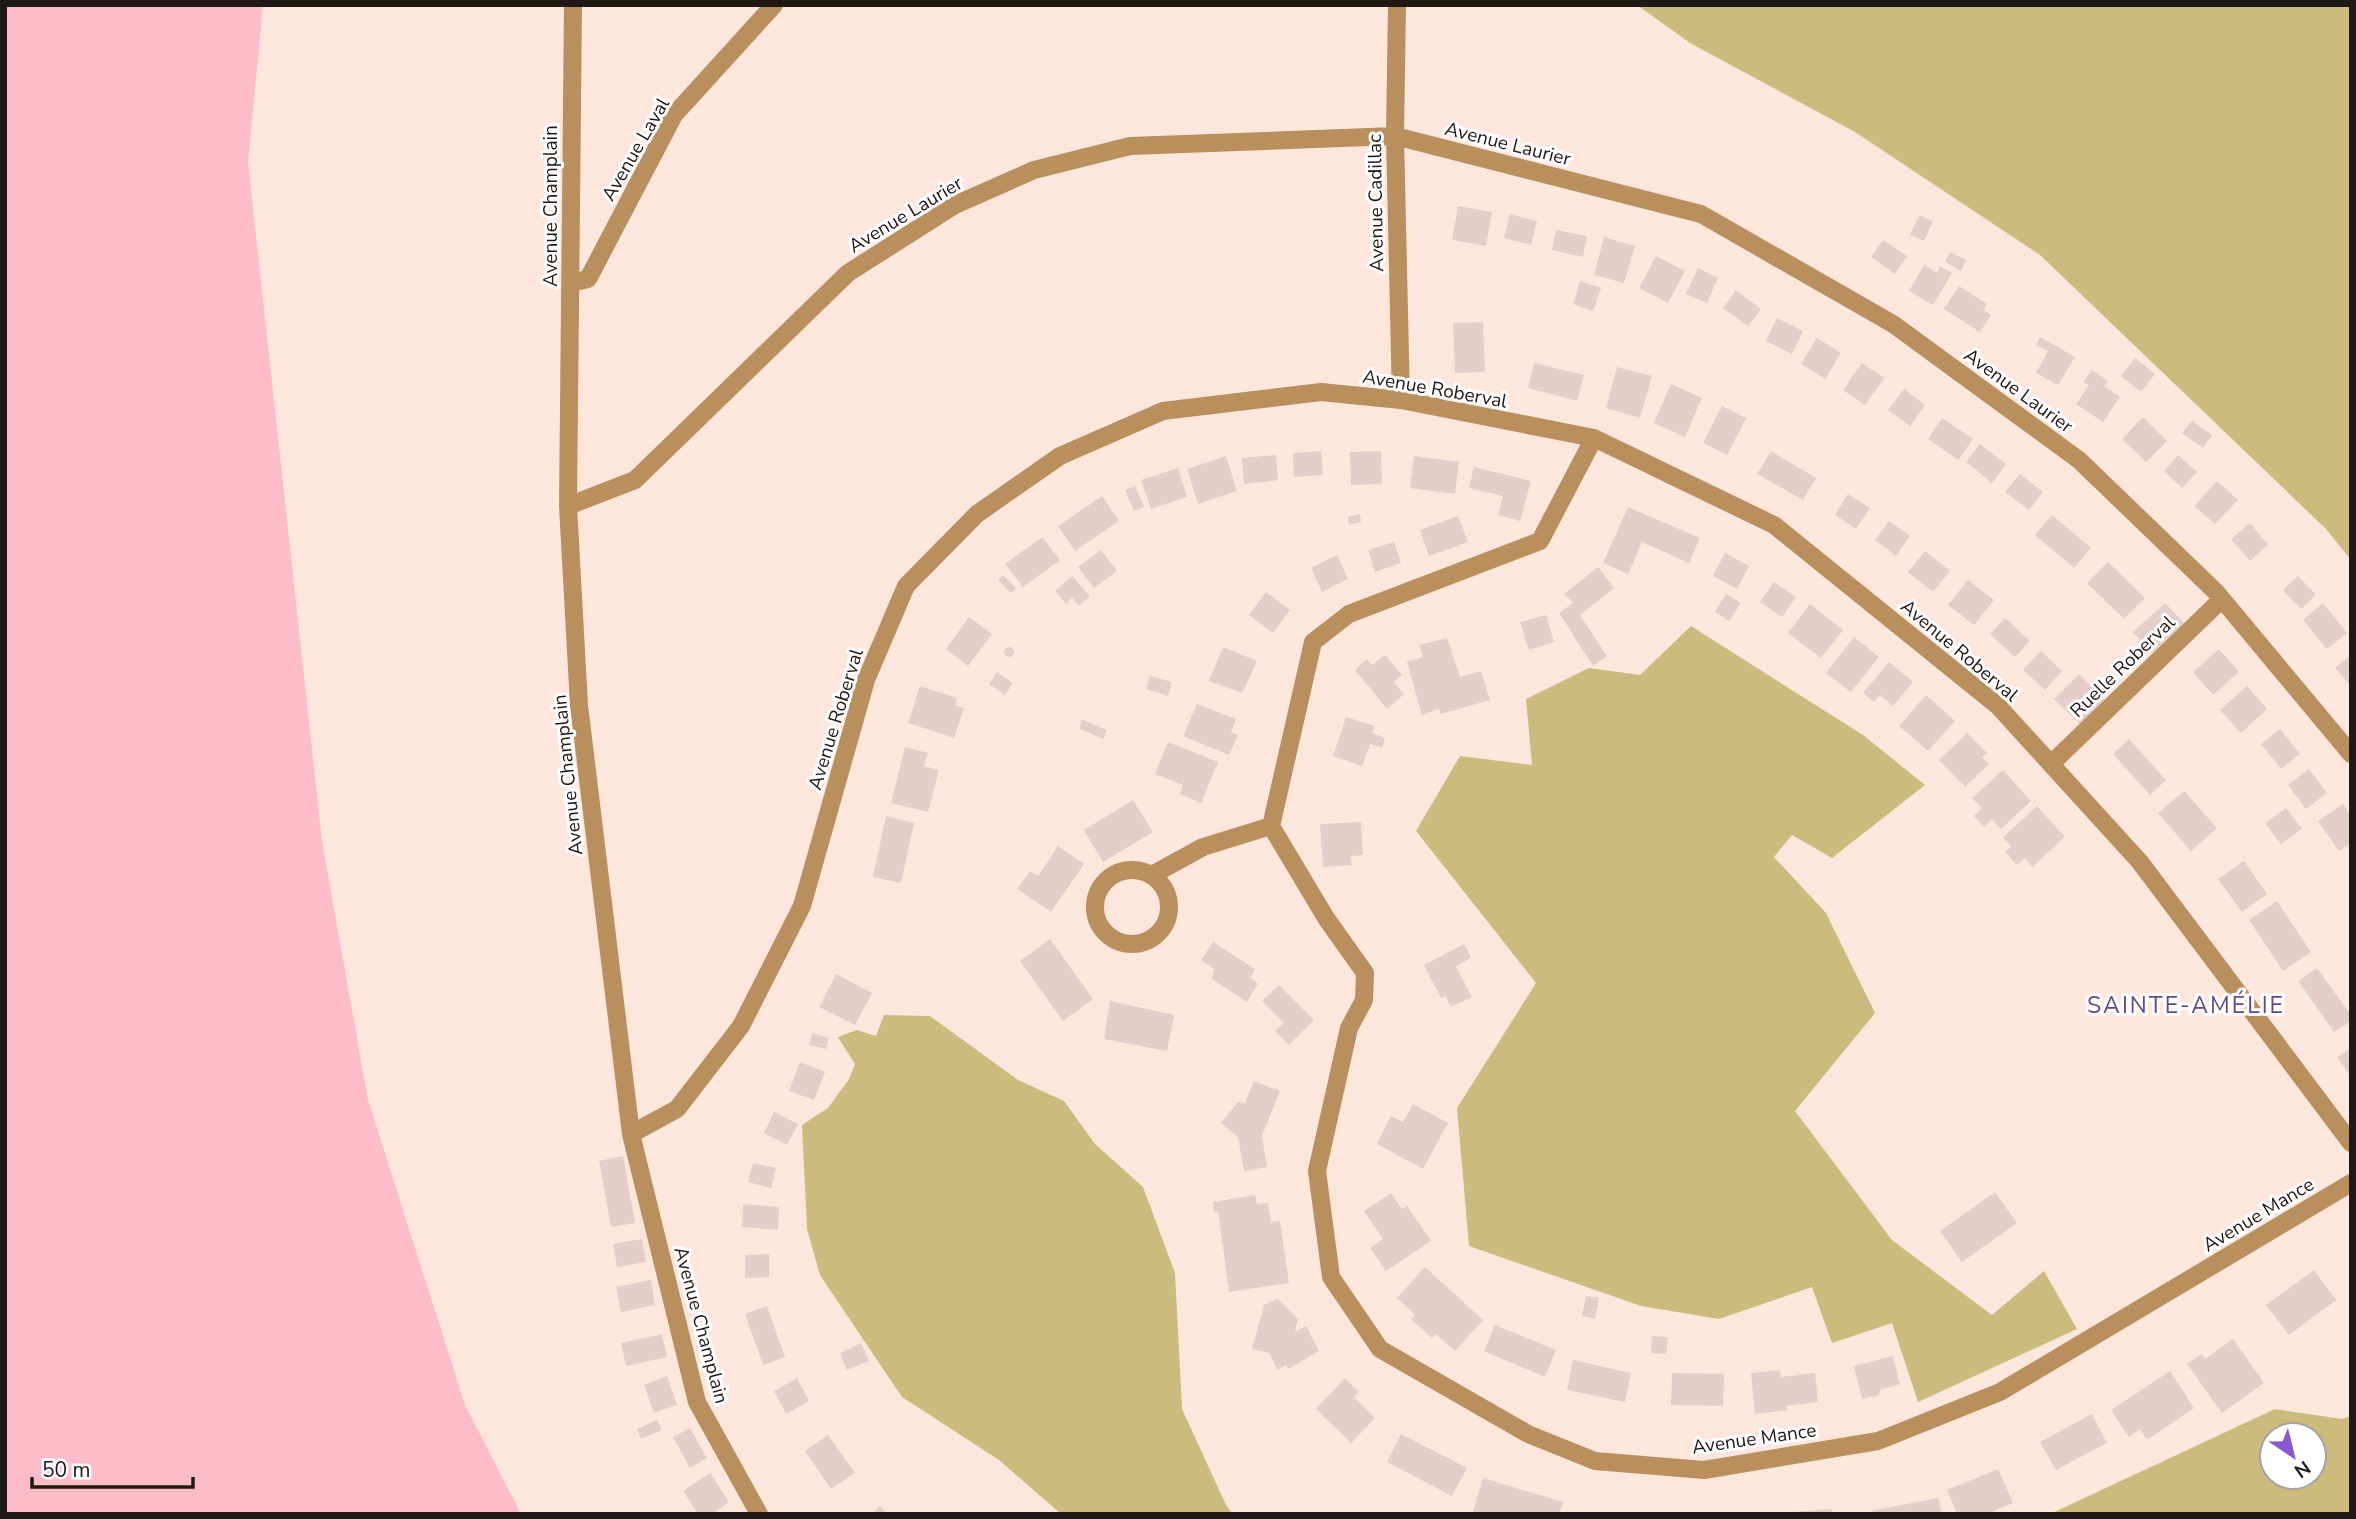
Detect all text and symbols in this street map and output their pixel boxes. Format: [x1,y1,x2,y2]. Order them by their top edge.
street label: Avenue Laval [596,93,676,206]
street label: Avenue Laurier [1442,116,1574,172]
street label: Avenue Champlain [538,125,564,287]
street label: Avenue Cadillac [1362,134,1390,272]
street label: Avenue Laurier [844,170,968,259]
street label: Avenue Laurier [1959,342,2078,439]
street label: Avenue Roberval [1360,363,1510,415]
street label: Avenue Roberval [1895,594,2024,708]
street label: Ruelle Roberval [2065,610,2181,723]
street label: Avenue Roberval [802,645,870,793]
street label: Avenue Champlain [547,693,589,857]
district label: SAINTE-AMÉLIE [2087,990,2285,1021]
street label: Avenue Mance [2198,1171,2319,1258]
street label: Avenue Champlain [668,1244,734,1407]
street label: Avenue Mance [1690,1417,1818,1461]
north arrow [2258,1421,2328,1491]
scale bar [32,1446,192,1490]
text: N [2289,1454,2315,1484]
text: 50 m [42,1456,91,1484]

